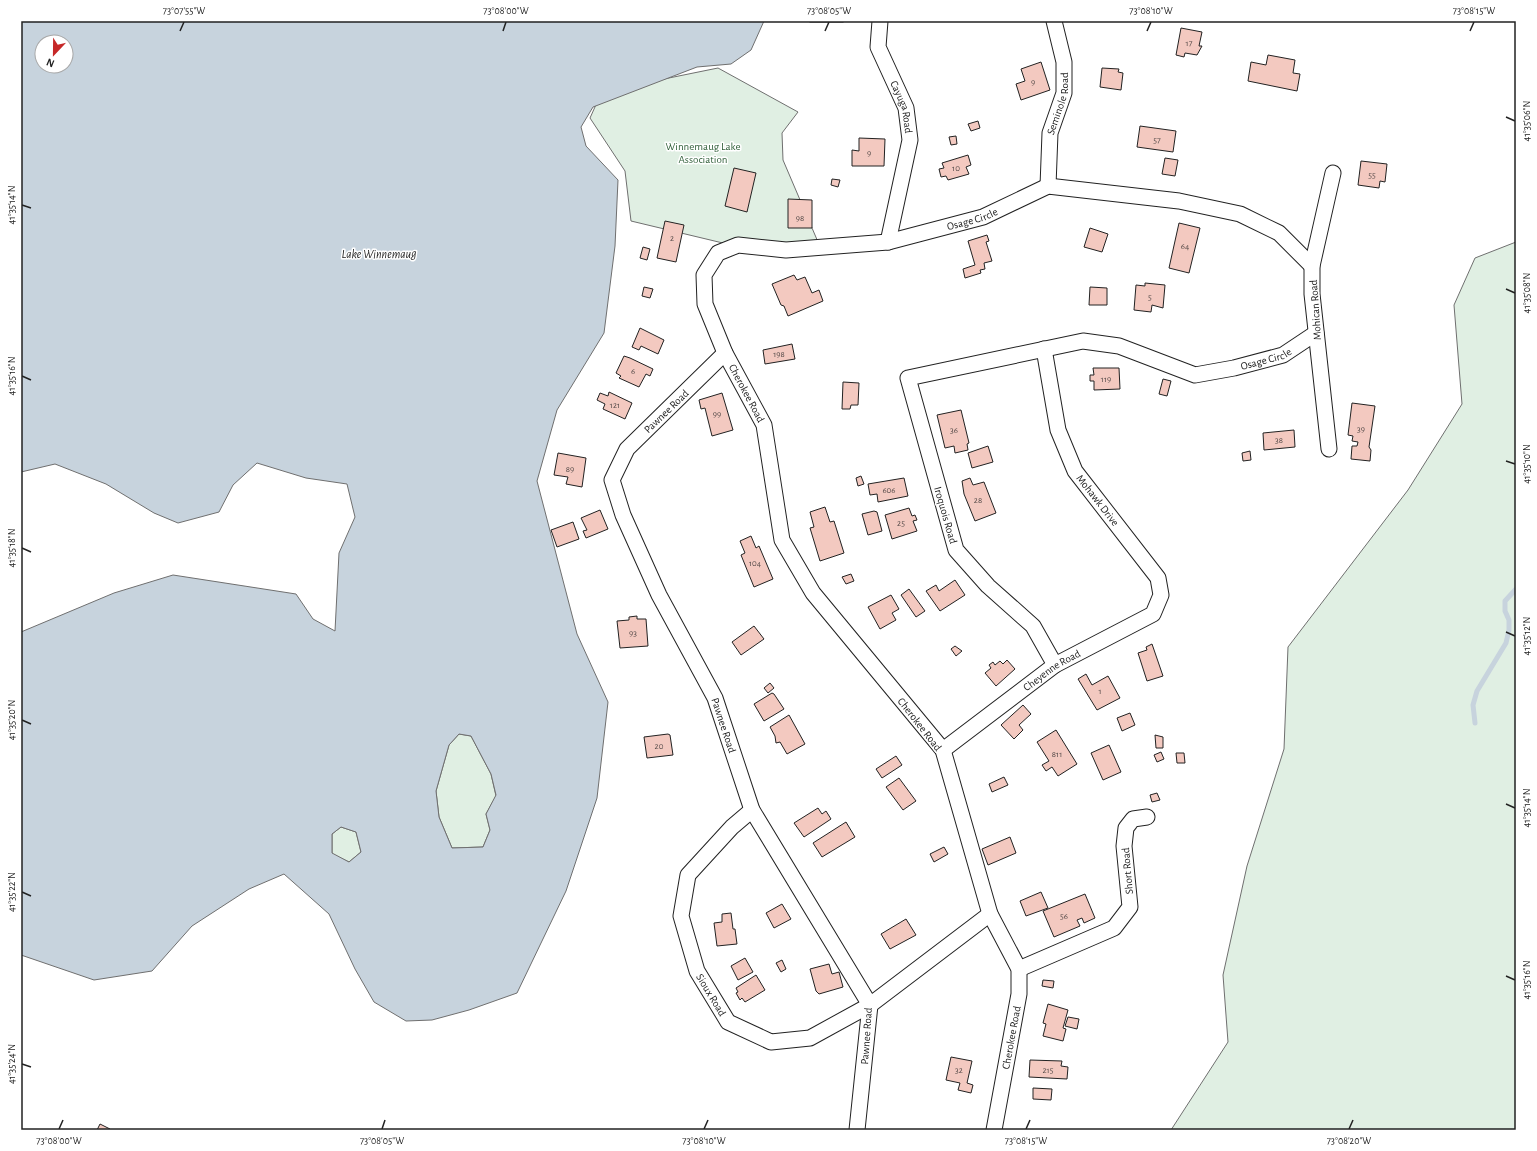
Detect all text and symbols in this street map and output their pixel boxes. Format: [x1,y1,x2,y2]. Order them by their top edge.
text: 73°07'55"W [163,6,205,16]
text: 73°08'00"W [483,6,529,16]
text: 73°08'05"W [807,6,851,16]
text: 73°08'10"W [1129,6,1173,16]
text: 73°08'15"W [1453,6,1495,16]
north arrow [34,34,74,74]
house number: 17 [1186,39,1193,48]
text: N [45,56,56,69]
street label: Seminole Road [1045,72,1070,136]
house number: 9 [1031,78,1035,87]
street label: Cayuga Road [888,79,914,134]
text: 41°35'06"N [1522,101,1532,141]
house number: 57 [1153,136,1161,145]
park label: Winnemaug Lake Association [665,141,741,165]
house number: 9 [867,149,871,158]
house number: 10 [952,164,960,173]
house number: 55 [1368,171,1376,180]
text: 41°35'14"N [7,185,17,225]
street label: Osage Circle [946,206,999,232]
house number: 98 [796,214,804,223]
house number: 2 [670,234,674,243]
house number: 64 [1181,242,1190,251]
water label: Lake Winnemaug [341,248,417,260]
text: 41°35'08"N [1522,273,1532,313]
street label: Mohican Road [1308,279,1323,341]
house number: 5 [1148,293,1152,302]
street label: Osage Circle [1239,346,1293,372]
house number: 198 [773,350,785,359]
text: 41°35'16"N [7,357,17,395]
street label: Cherokee Road [727,362,767,424]
house number: 6 [631,367,635,376]
house number: 119 [1101,375,1111,384]
street label: Pawnee Road [642,387,691,435]
house number: 121 [610,401,620,410]
house number: 99 [713,410,721,419]
house number: 39 [1357,425,1365,434]
house number: 36 [950,426,958,435]
house number: 38 [1275,436,1283,445]
text: 41°35'10"N [1522,444,1532,484]
house number: 89 [566,465,574,474]
street label: Mohawk Drive [1074,473,1121,528]
street label: Iroquois Road [932,485,959,545]
house number: 606 [882,486,896,495]
house number: 28 [974,496,982,505]
house number: 25 [897,519,905,528]
text: 41°35'18"N [7,529,17,567]
house number: 104 [749,559,762,568]
text: 41°35'12"N [1522,617,1532,655]
house number: 93 [629,629,637,638]
street label: Cheyenne Road [1021,648,1082,693]
house number: 1 [1098,687,1102,696]
street label: Pawnee Road [709,696,738,755]
street label: Cherokee Road [896,696,944,753]
text: 41°35'20"N [7,700,17,740]
house number: 20 [655,742,664,751]
house number: 811 [1052,750,1062,759]
text: 41°35'14"N [1522,788,1532,828]
street label: Short Road [1120,847,1135,895]
text: 41°35'22"N [7,872,17,912]
house number: 56 [1060,912,1068,921]
text: 41°35'16"N [1522,961,1532,999]
street label: Sioux Road [694,972,728,1018]
street label: Cherokee Road [1000,1005,1023,1070]
street label: Pawnee Road [859,1007,874,1065]
text: 41°35'24"N [7,1044,17,1084]
house number: 32 [955,1066,963,1075]
house number: 215 [1043,1066,1054,1075]
text: 73°08'00"W [36,1136,82,1146]
text: 73°08'05"W [360,1136,404,1146]
text: 73°08'10"W [682,1136,726,1146]
text: 73°08'15"W [1005,1136,1047,1146]
text: 73°08'20"W [1327,1136,1371,1146]

